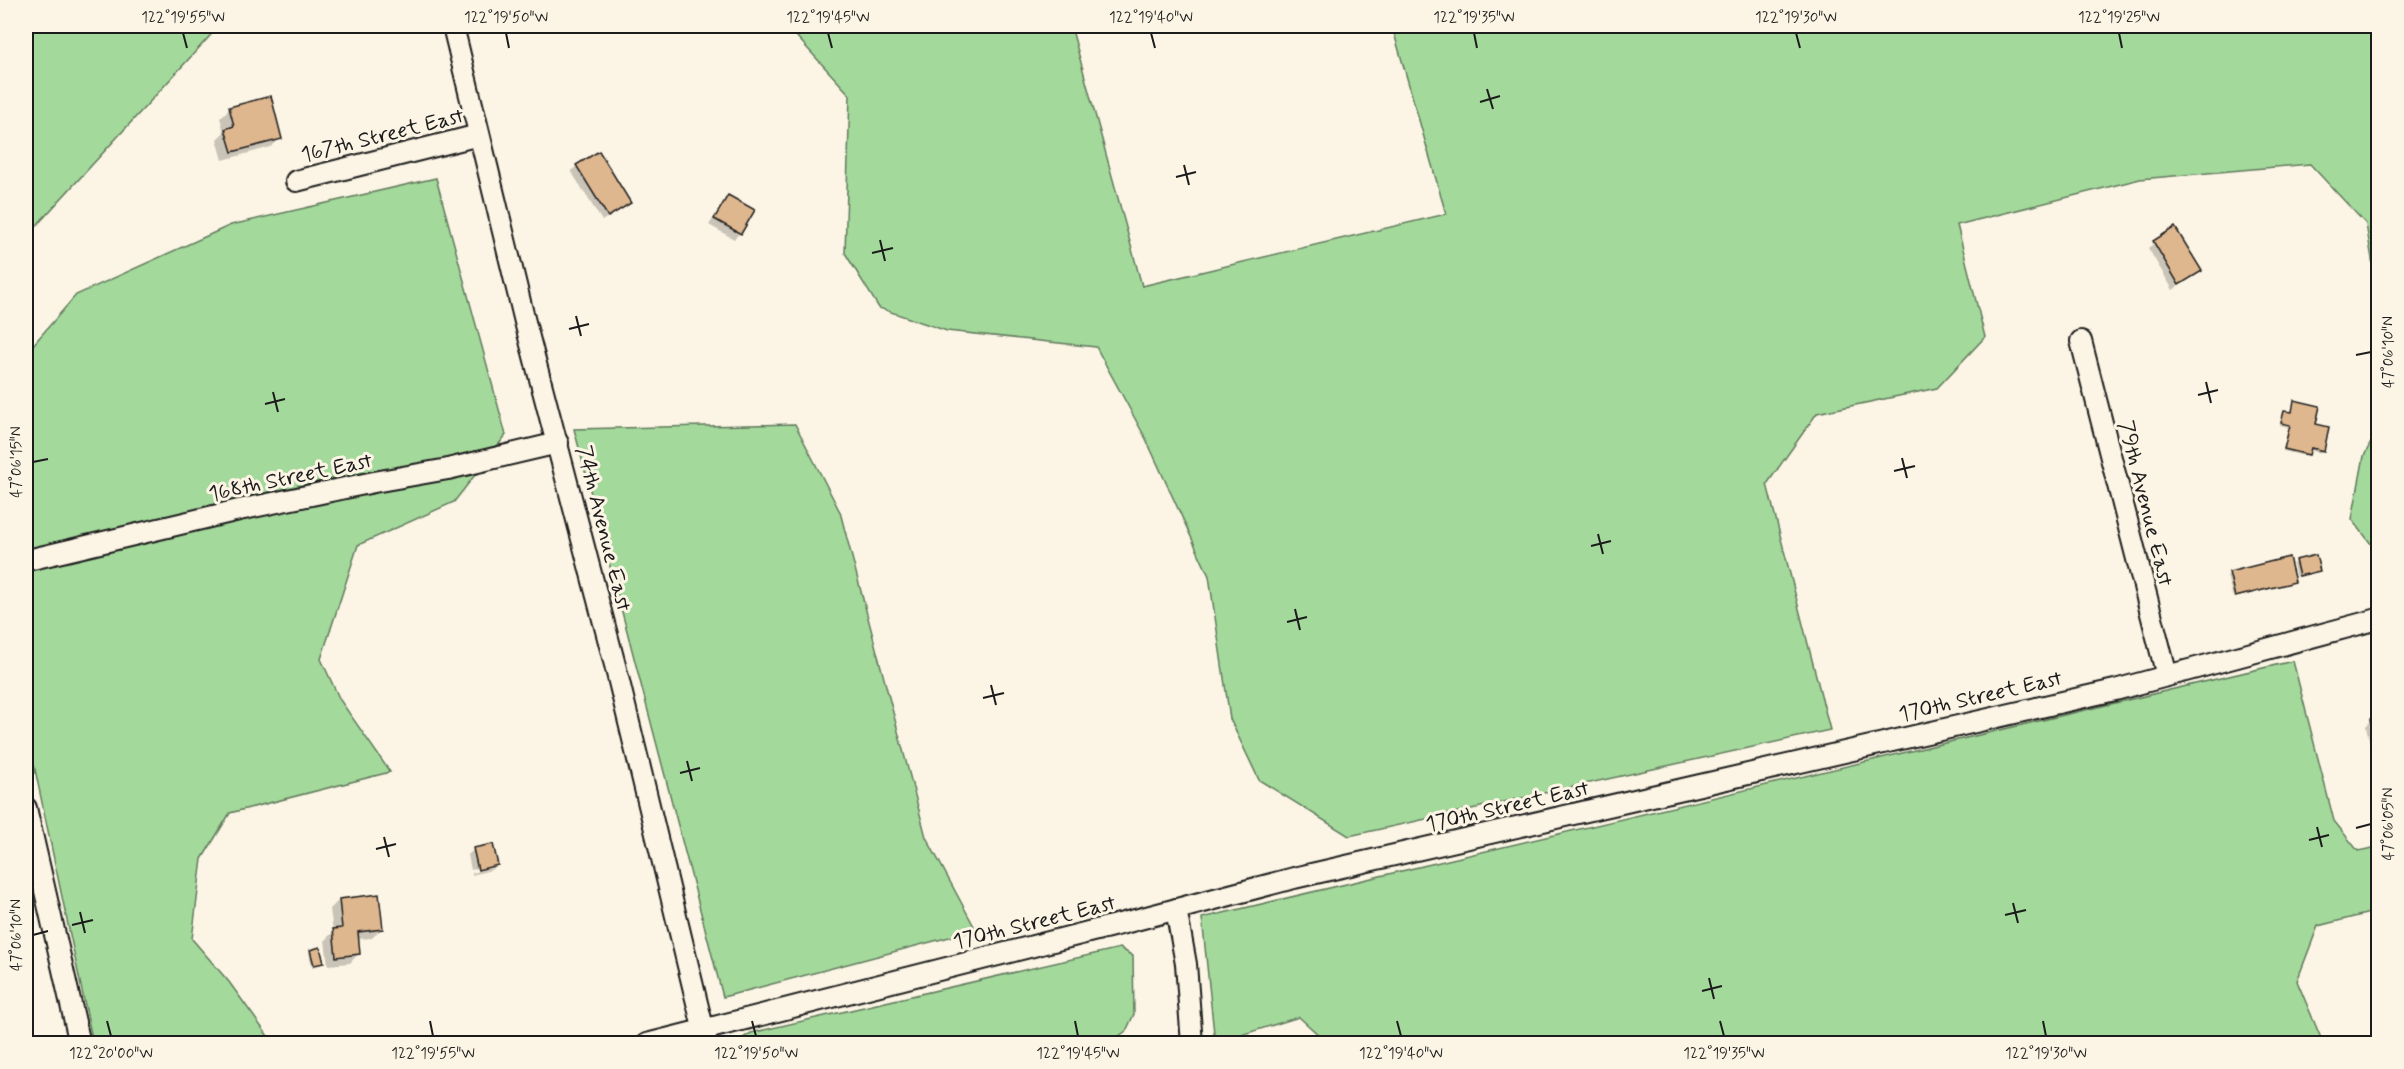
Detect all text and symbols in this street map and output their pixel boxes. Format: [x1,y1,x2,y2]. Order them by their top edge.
text: 122°19'55"W [141,8,225,28]
text: 122°19'50"W [464,8,548,28]
text: 122°19'45"W [786,8,870,28]
text: 122°19'40"W [1109,8,1193,28]
text: 122°19'35"W [1433,8,1515,28]
text: 122°19'30"W [1755,8,1837,28]
text: 122°19'25"W [2078,8,2160,28]
street label: 167th Street East [298,102,467,170]
text: 47°06'10"N [2379,316,2399,388]
street label: 79th Avenue East [2111,418,2179,589]
text: 47°06'15"N [7,426,27,498]
street label: 74th Avenue East [569,443,637,614]
street label: 168th Street East [206,447,375,509]
street label: 170th Street East [1896,665,2065,729]
street label: 170th Street East [1423,775,1592,839]
text: 47°06'05"N [2379,787,2399,861]
street label: 170th Street East [950,889,1119,957]
text: 47°06'10"N [7,899,27,971]
text: 122°20'00"W [69,1044,153,1064]
text: 122°19'55"W [391,1044,475,1064]
text: 122°19'50"W [714,1044,798,1064]
text: 122°19'45"W [1036,1044,1120,1064]
text: 122°19'40"W [1359,1044,1443,1064]
text: 122°19'35"W [1683,1044,1765,1064]
text: 122°19'30"W [2005,1044,2087,1064]

